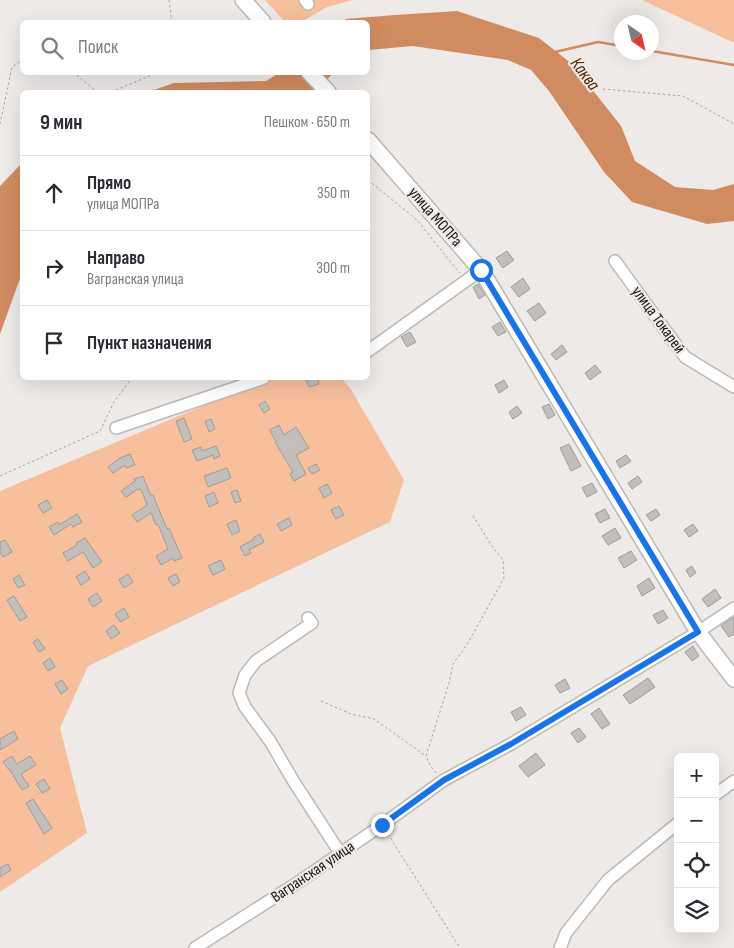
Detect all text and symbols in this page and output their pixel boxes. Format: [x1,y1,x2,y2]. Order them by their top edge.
north arrow [614,15,659,60]
search box [20,20,370,75]
icon: search [38,34,66,62]
text: Поиск [78,36,118,59]
water label: Каква [566,53,605,95]
text: 9 мин [40,110,82,135]
text: Пешком · 650 m [264,113,350,132]
text: Прямо [87,172,131,195]
icon: ahead [40,179,68,207]
street label: улица МОПРа [404,183,466,251]
text: 350 m [317,184,350,203]
text: улица МОПРа [87,195,160,214]
text: Направо [87,247,145,270]
icon: right [40,254,68,282]
text: 300 m [316,259,350,278]
route start [470,259,493,282]
text: Вагранская улица [87,270,184,289]
street label: улица Токарей [627,283,689,357]
icon: arrive [40,329,68,357]
text: Пункт назначения [87,332,212,355]
map controls [674,753,719,933]
button: + [674,753,719,798]
button: − [674,798,719,843]
route end [371,814,394,837]
street label: Вагранская улица [268,837,358,907]
button: locate [674,843,719,888]
button: layers [674,888,719,933]

